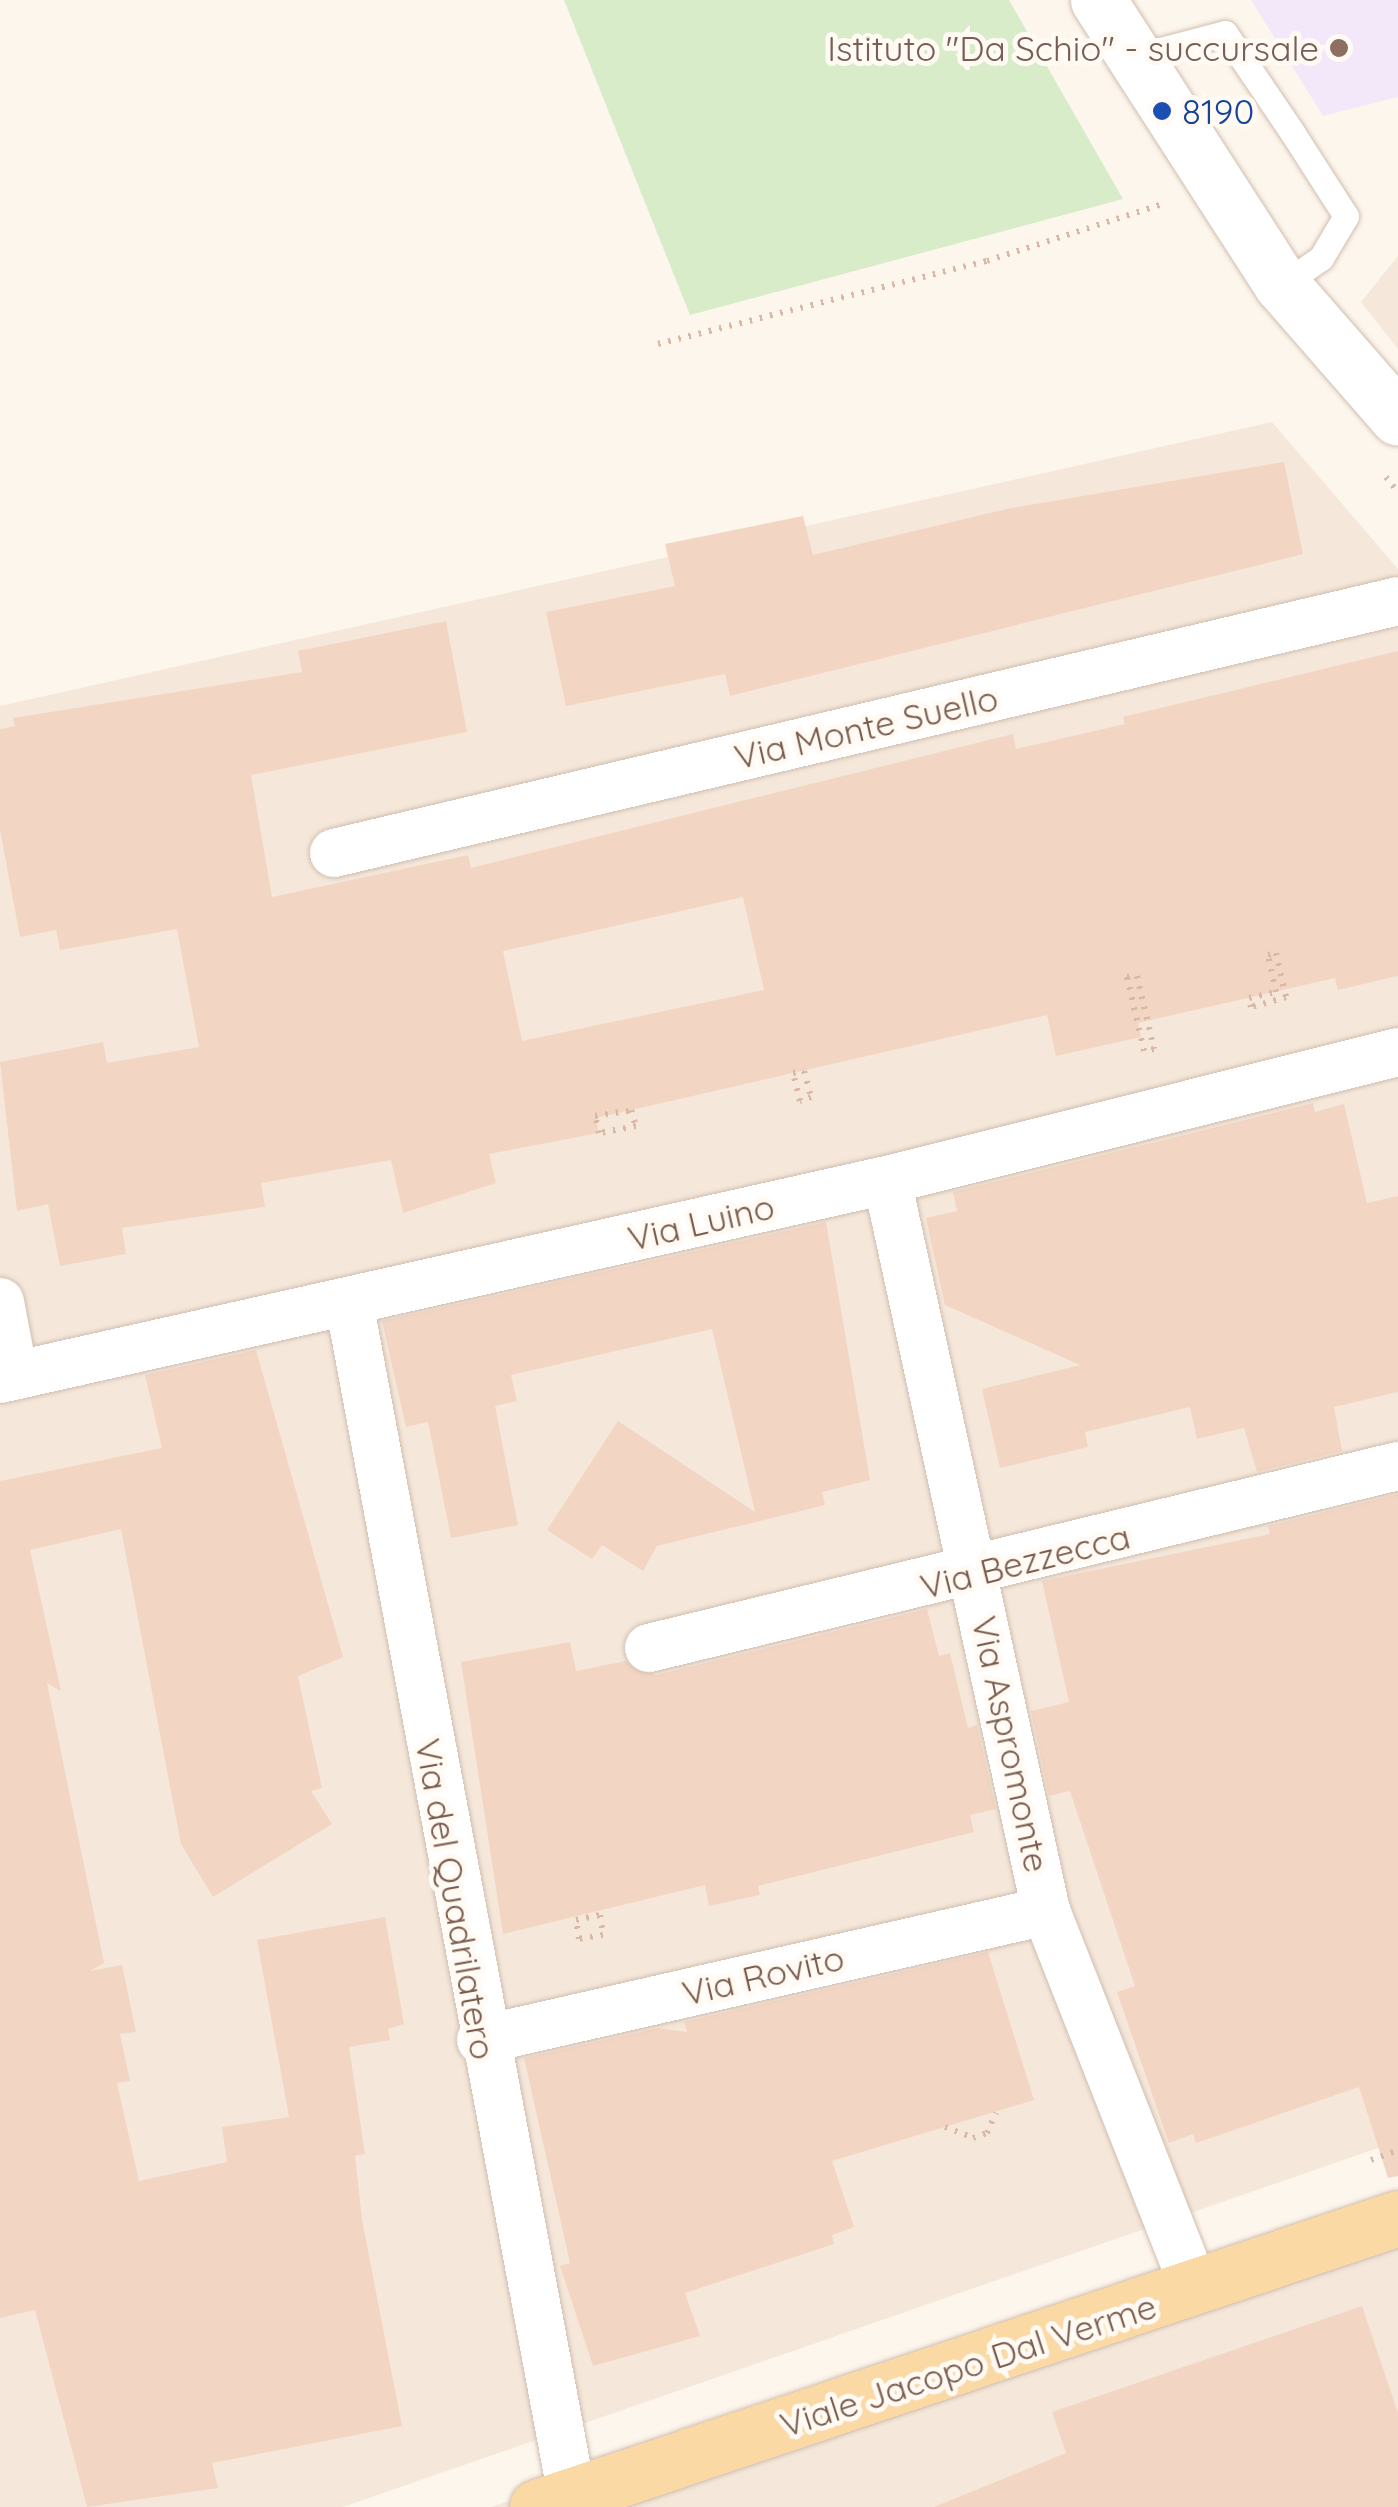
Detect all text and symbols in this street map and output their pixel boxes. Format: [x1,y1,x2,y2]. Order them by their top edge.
place label: Istituto "Da Schio" - succursale [827,27,1319,69]
marker: Istituto "Da Schio" - succursale [1328,37,1350,59]
place label: 8190 [1182,90,1254,132]
marker: 8190 [1151,100,1173,122]
street label: Via Monte Suello [730,676,1002,778]
street label: Via Luino [624,1185,778,1259]
street label: Via Bezzecca [916,1515,1134,1607]
street label: Via Aspromonte [963,1612,1059,1876]
street label: Via del Quadrilatero [407,1735,505,2063]
street label: Via Rovito [678,1936,848,2014]
street label: Viale Jacopo Dal Verme [775,2284,1161,2446]

